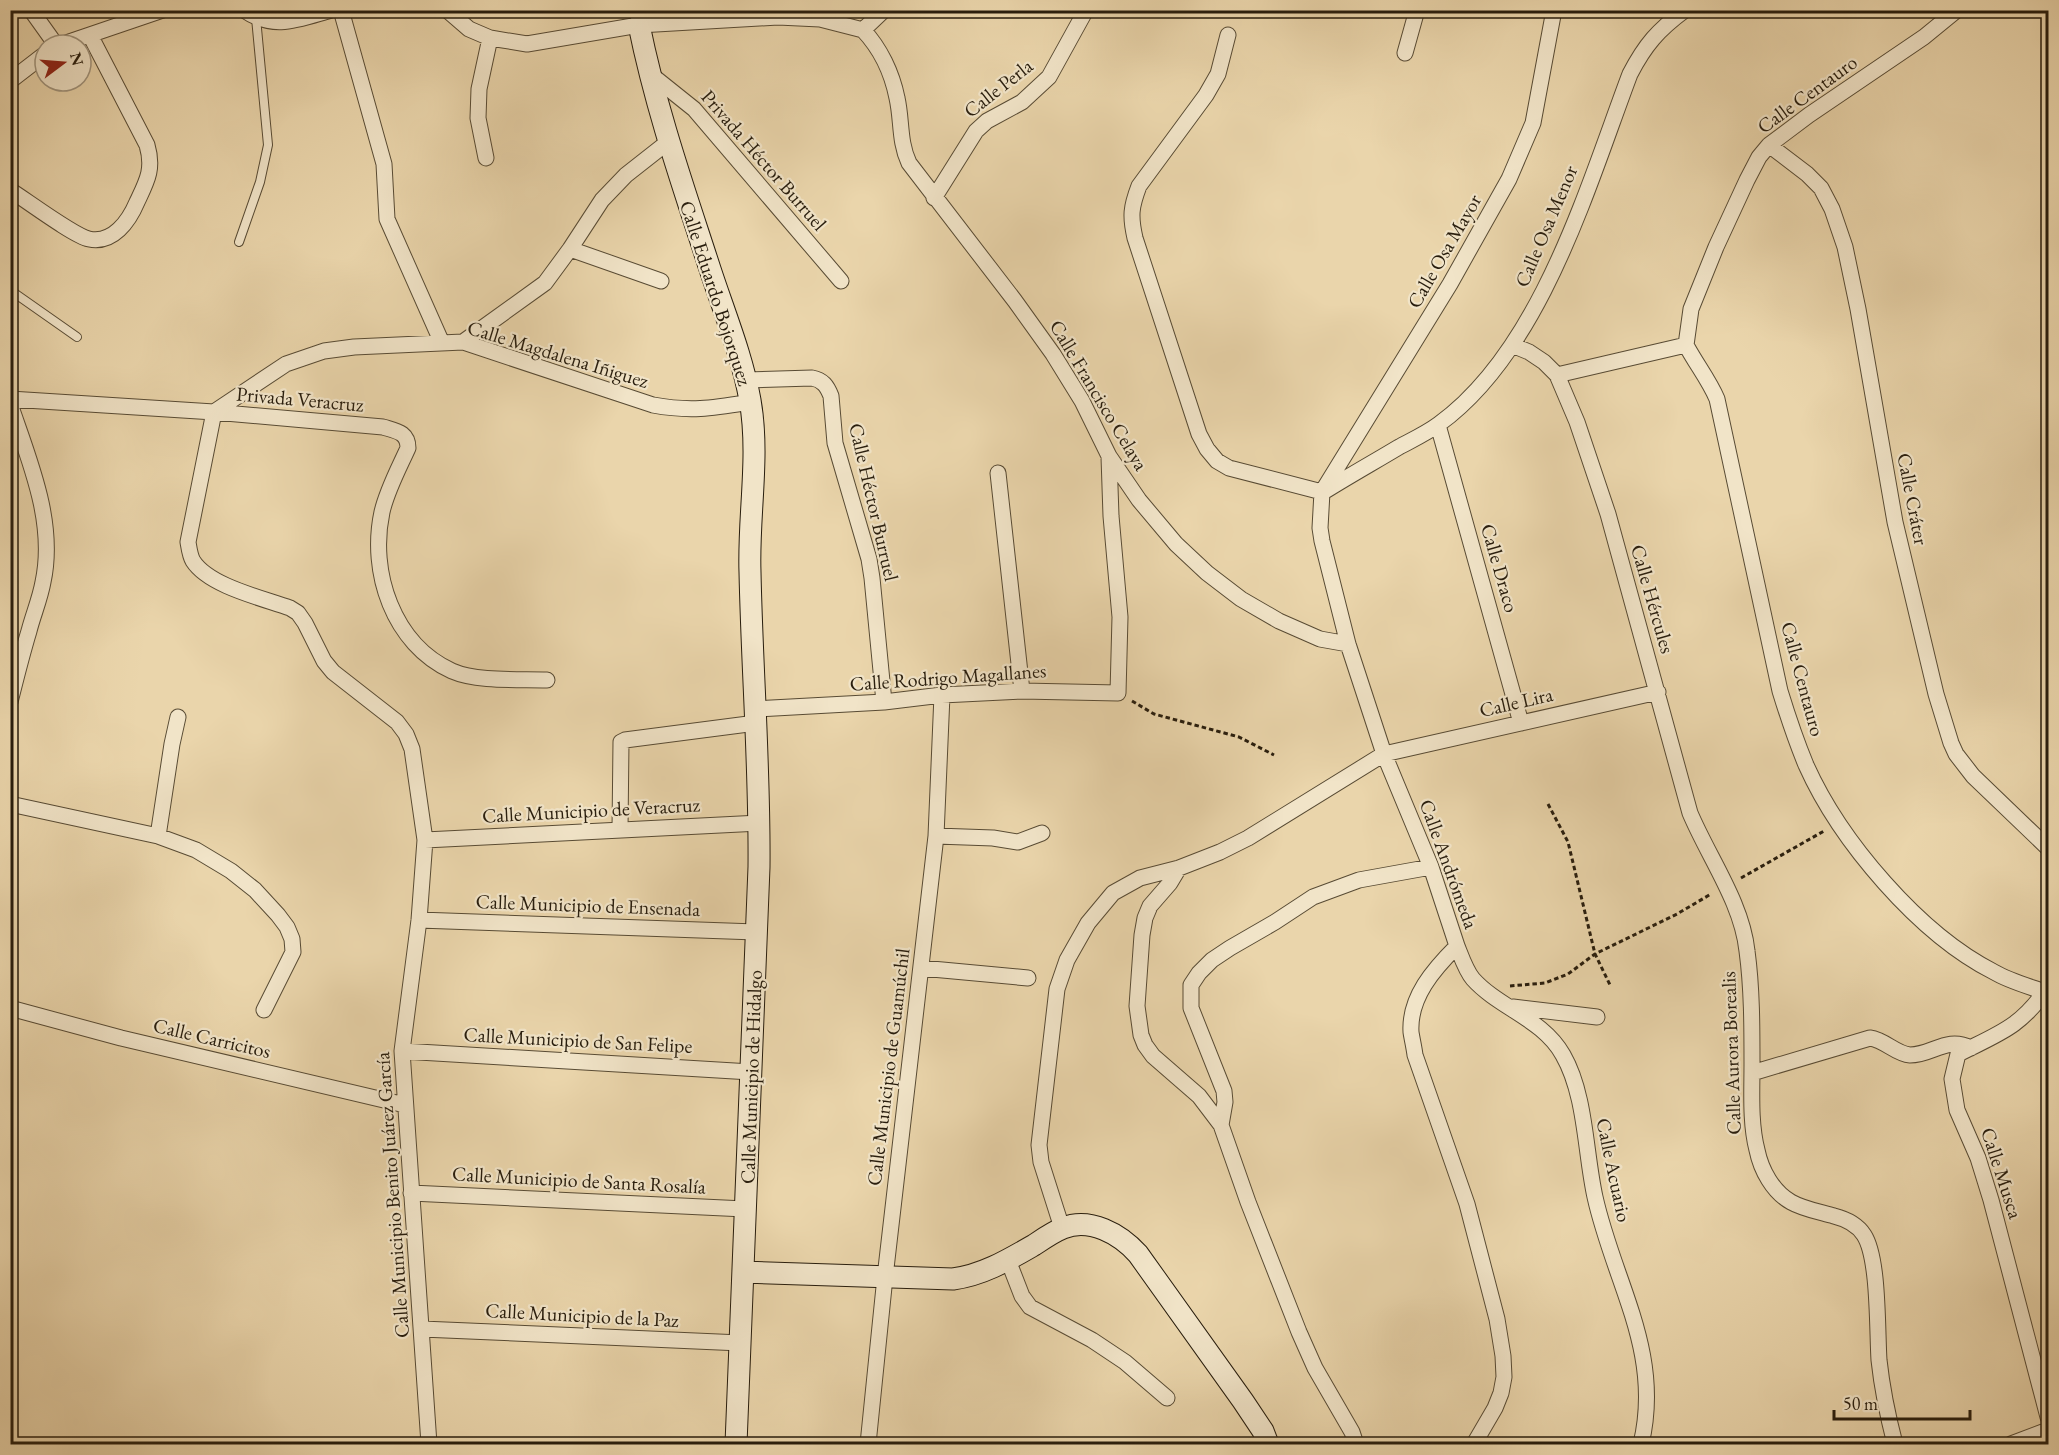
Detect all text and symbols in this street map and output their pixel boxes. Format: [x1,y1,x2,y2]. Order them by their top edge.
north arrow [33,33,93,93]
street label: Calle Centauro [1752,49,1862,139]
text: N [65,50,89,68]
street label: Calle Perla [958,53,1038,123]
street label: Privada Héctor Burruel [696,84,833,236]
street label: Calle Osa Menor [1509,161,1583,291]
street label: Calle Osa Mayor [1401,189,1487,313]
street label: Calle Eduardo Bojorquez [674,197,758,389]
street label: Calle Magdalena Iñiguez [464,314,652,394]
street label: Calle Francisco Celaya [1044,315,1154,475]
street label: Privada Veracruz [235,380,365,418]
street label: Calle Héctor Burruel [843,421,905,584]
street label: Calle Cráter [1891,451,1935,548]
street label: Calle Draco [1475,521,1525,615]
street label: Calle Hércules [1625,542,1681,656]
street label: Calle Centauro [1775,619,1831,739]
street label: Calle Rodrigo Magallanes [849,657,1047,697]
street label: Calle Lira [1477,681,1555,723]
street label: Calle Municipio de Veracruz [481,791,701,829]
street label: Calle Andrómeda [1414,796,1484,932]
street label: Calle Municipio de Ensenada [475,888,701,922]
street label: Calle Municipio de Guamúchil [861,947,915,1187]
street label: Calle Municipio de Hidalgo [734,969,768,1185]
street label: Calle Aurora Borealis [1715,971,1747,1135]
street label: Calle Carricitos [151,1012,273,1064]
street label: Calle Municipio de San Felipe [463,1021,693,1059]
street label: Calle Municipio Benito Juárez García [369,1051,415,1339]
street label: Calle Acuario [1590,1116,1638,1224]
street label: Calle Musca [1975,1124,2029,1222]
street label: Calle Municipio de Santa Rosalía [451,1160,707,1200]
street label: Calle Municipio de la Paz [485,1297,680,1333]
scale bar [1834,1383,1970,1421]
text: 50 m [1843,1392,1878,1415]

